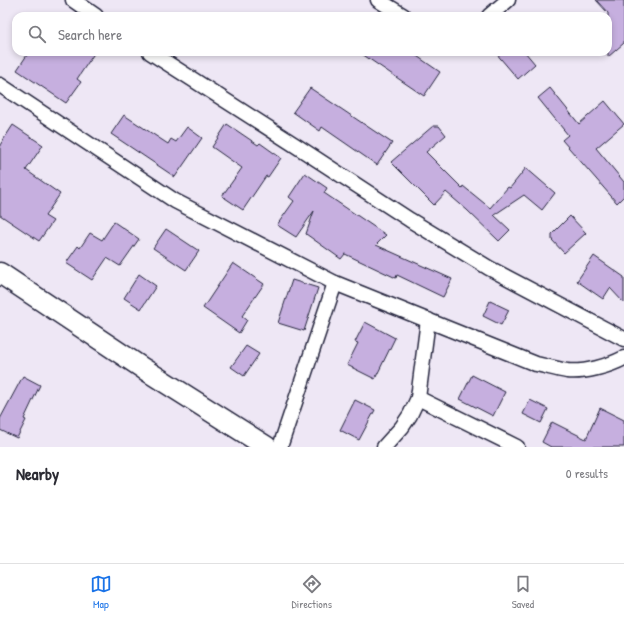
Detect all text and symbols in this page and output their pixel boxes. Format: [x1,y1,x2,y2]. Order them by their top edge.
search box [12,12,612,56]
icon: search [26,23,48,45]
text: Search here [58,24,122,45]
text: Nearby [16,462,59,485]
text: 0 results [566,464,608,482]
tab: Map [90,573,112,611]
tab: Directions [292,573,332,611]
tab: Saved [512,573,534,611]

